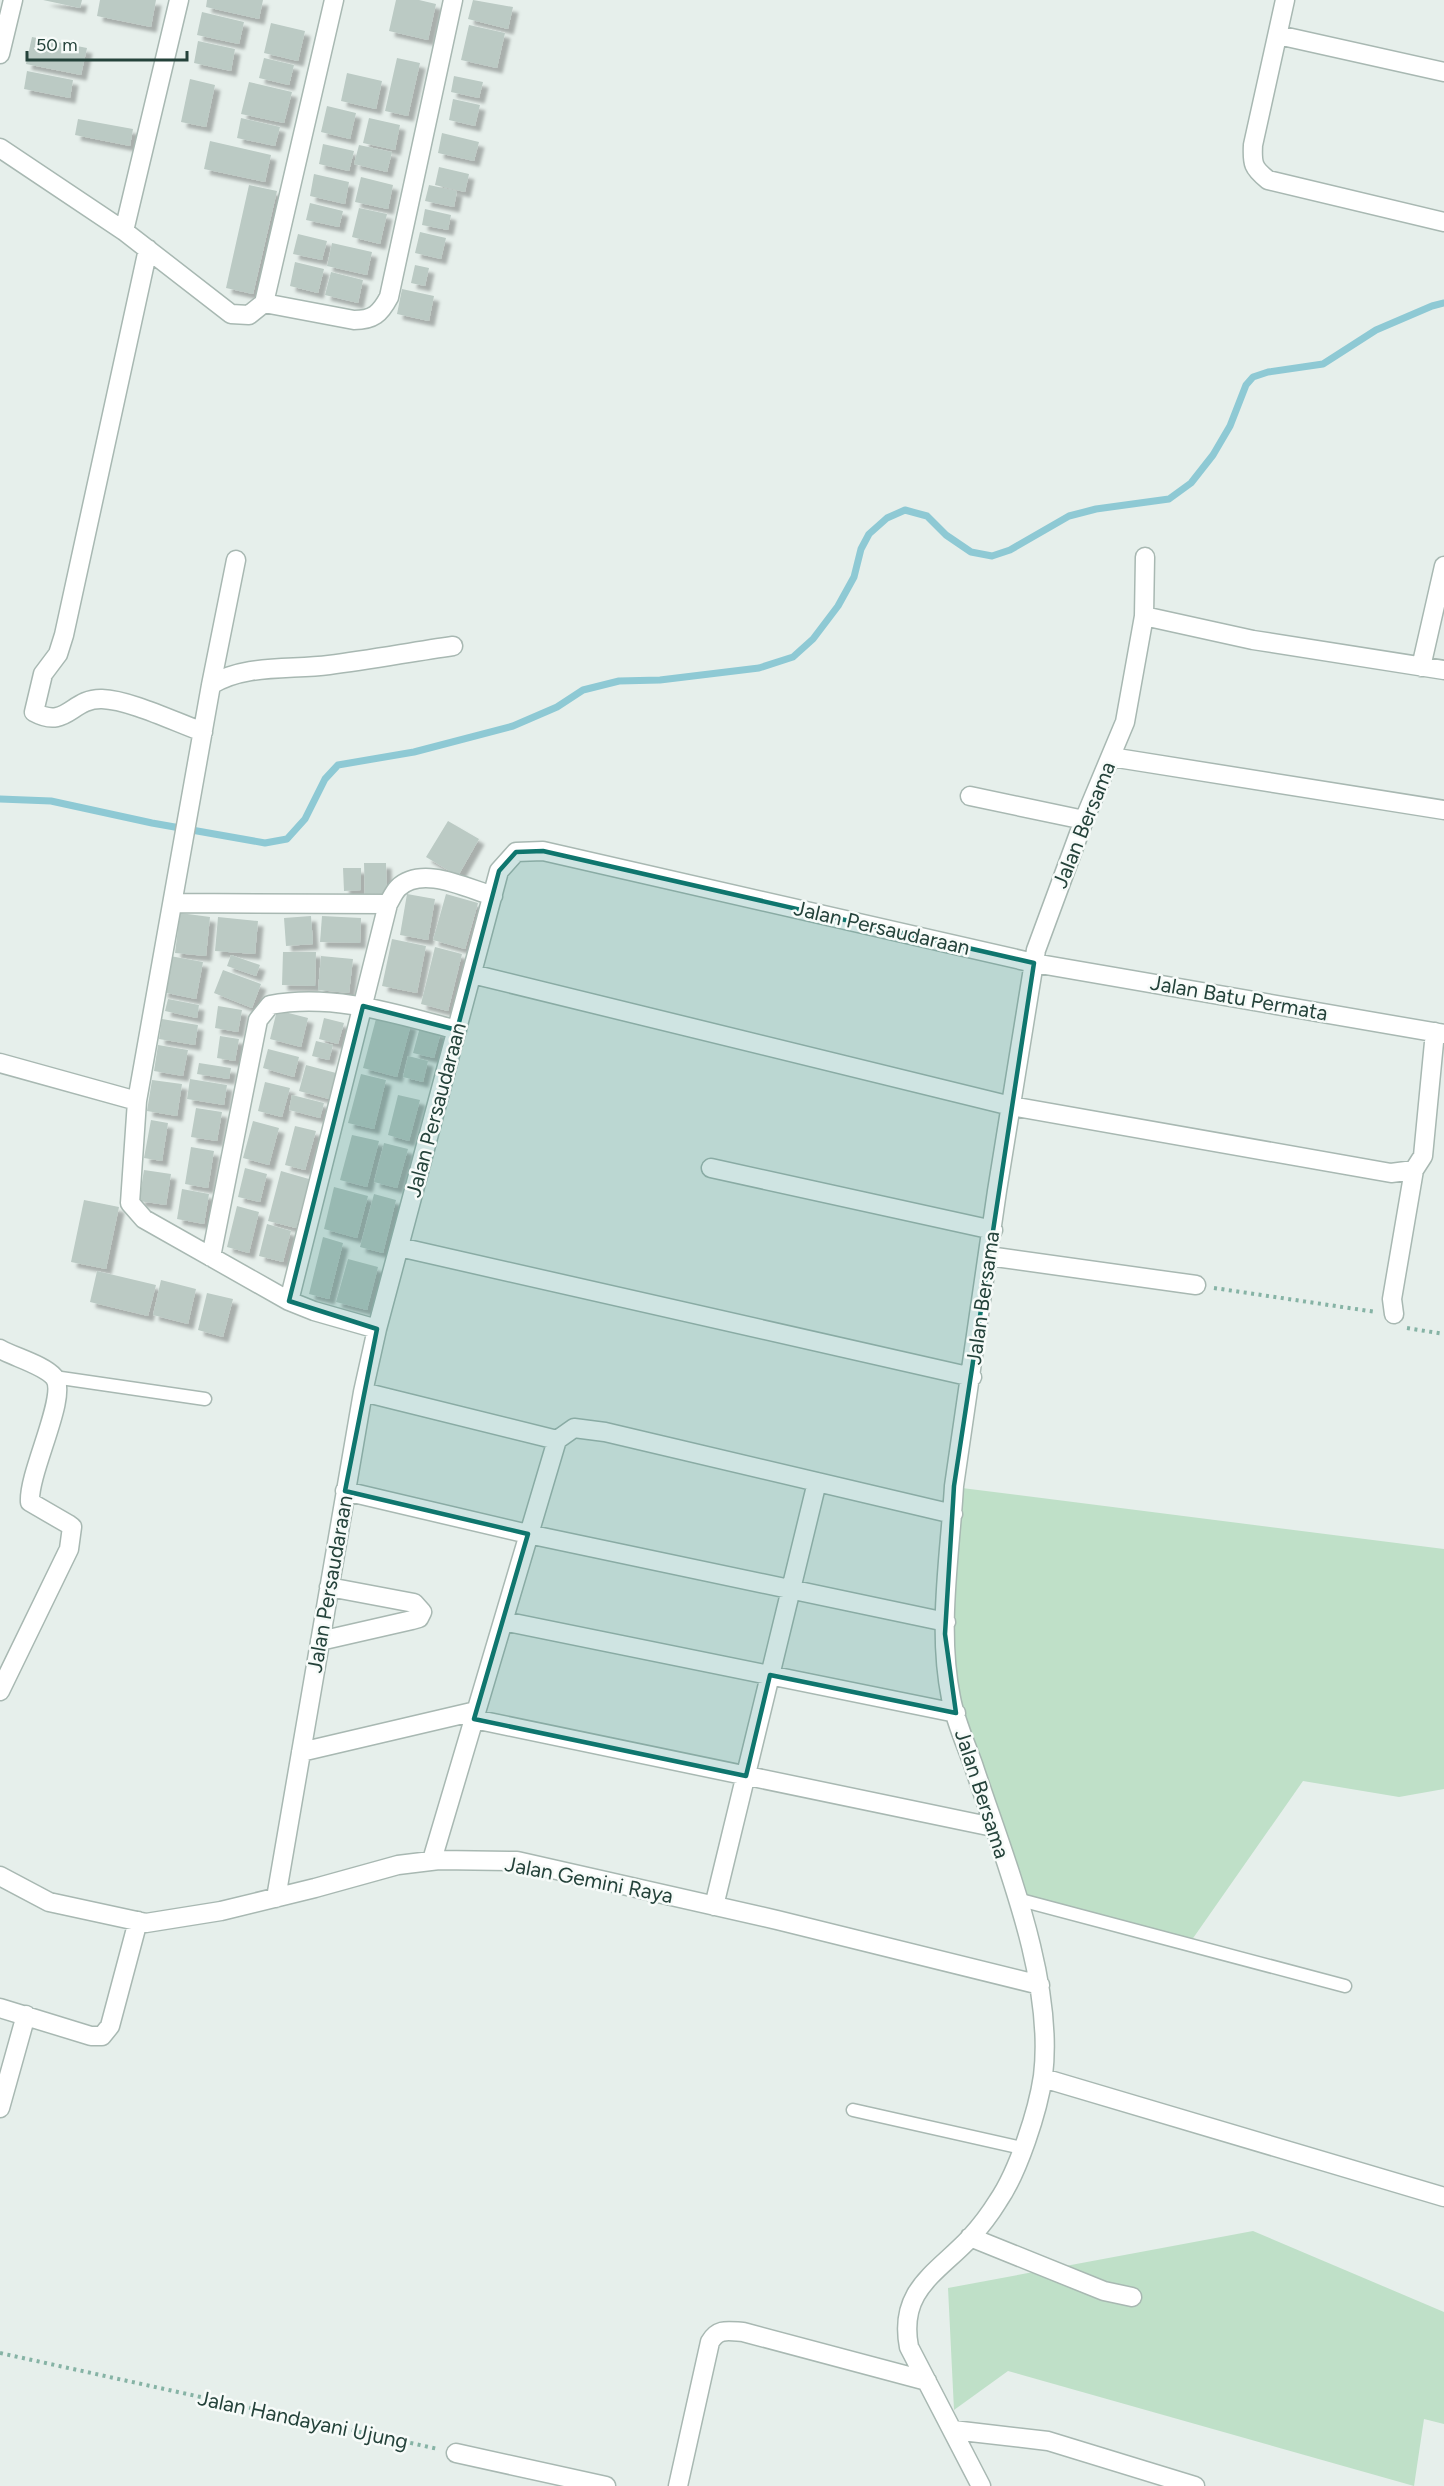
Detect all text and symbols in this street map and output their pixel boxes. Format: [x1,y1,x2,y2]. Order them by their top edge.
scale bar [27,24,188,62]
text: 50 m [36,34,78,56]
street label: Jalan Bersama [1047,758,1120,892]
street label: Jalan Persaudaraan [792,895,972,960]
street label: Jalan Batu Permata [1148,970,1330,1025]
street label: Jalan Persaudaraan [400,1020,471,1200]
street label: Jalan Bersama [961,1230,1004,1366]
street label: Jalan Persaudaraan [302,1493,357,1675]
street label: Jalan Bersama [950,1726,1015,1862]
street label: Jalan Gemini Raya [503,1851,675,1908]
street label: Jalan Handayani Ujung [196,2385,411,2454]

